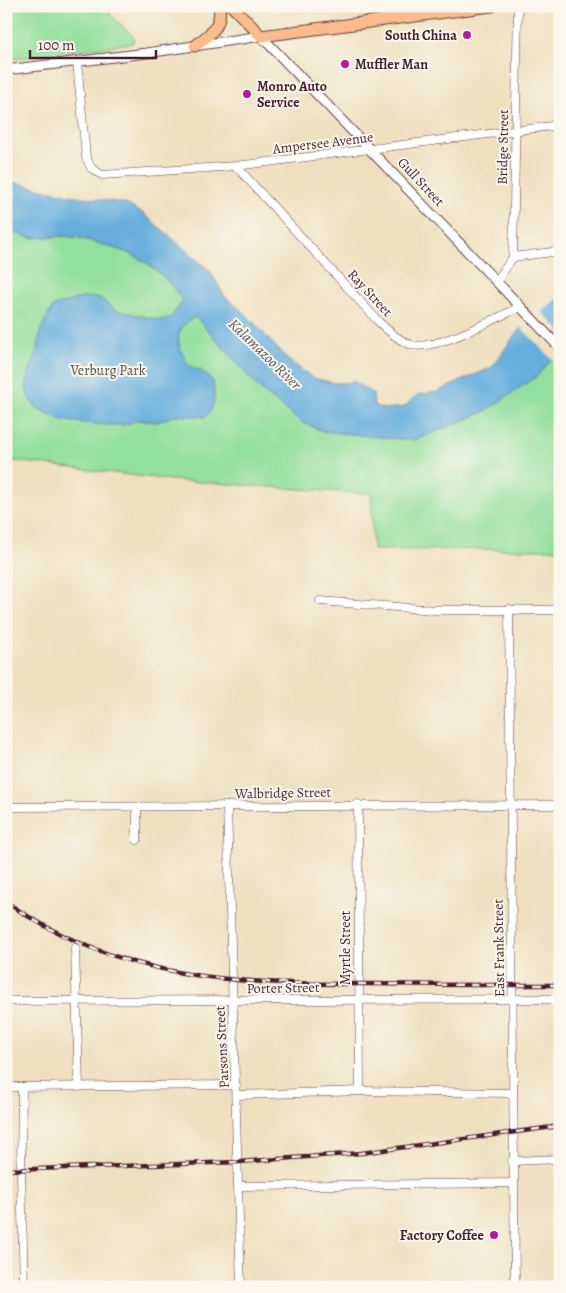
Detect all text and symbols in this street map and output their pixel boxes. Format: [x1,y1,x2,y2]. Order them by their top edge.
place label: South China [385,26,457,45]
scale bar [30,28,156,60]
marker: South China [461,29,473,41]
text: 100 m [38,35,75,55]
place label: Muffler Man [355,55,428,74]
marker: Muffler Man [339,58,351,70]
place label: Monro Auto Service [257,77,327,112]
marker: Monro Auto Service [241,88,253,100]
street label: Bridge Street [493,109,513,185]
street label: Ampersee Avenue [271,127,374,159]
street label: Gull Street [393,153,449,211]
street label: Ray Street [343,265,397,321]
water label: Kalamazoo River [224,314,306,394]
park label: Verburg Park [69,361,146,380]
street label: Walbridge Street [234,783,332,803]
street label: East Frank Street [489,898,509,997]
street label: Myrtle Street [336,910,355,985]
street label: Porter Street [246,978,320,998]
street label: Parsons Street [210,1005,234,1089]
place label: Factory Coffee [400,1226,485,1245]
marker: Factory Coffee [488,1229,500,1241]

